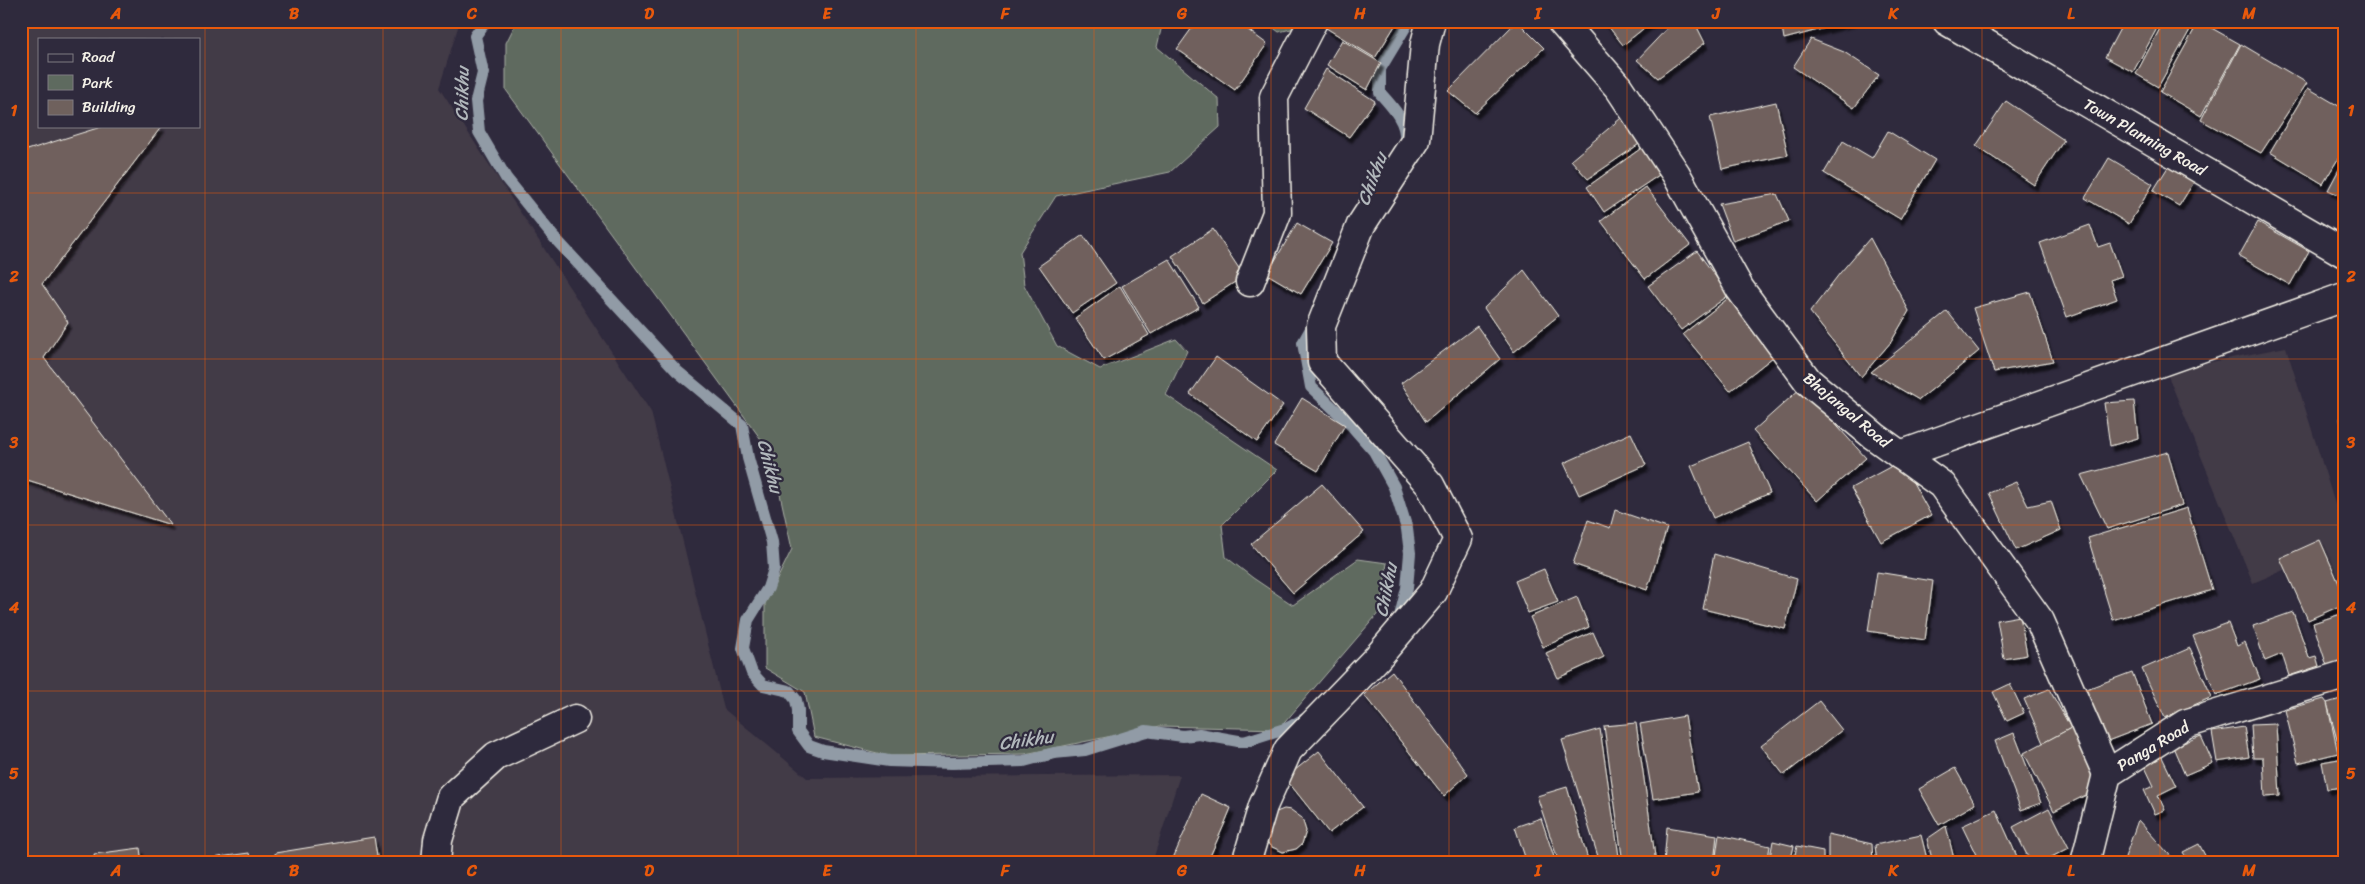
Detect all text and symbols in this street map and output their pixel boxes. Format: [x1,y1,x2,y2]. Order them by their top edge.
text: A [110,0,121,28]
text: B [289,0,300,28]
text: C [466,0,478,28]
text: D [644,0,654,28]
text: E [823,0,833,28]
text: F [1000,0,1011,28]
text: G [1176,0,1188,28]
text: H [1353,0,1366,28]
text: I [1534,0,1543,28]
text: J [1711,0,1721,28]
text: K [1887,0,1899,28]
text: L [2067,0,2075,28]
text: M [2241,0,2256,28]
legend [38,38,200,128]
text: Road [82,44,115,70]
water label: Chikhu [446,64,479,121]
text: Park [82,70,113,96]
street label: Town Planning Road [2078,90,2213,185]
text: Building [82,94,136,120]
text: 1 [11,96,18,125]
text: 1 [2348,96,2355,125]
water label: Chikhu [1347,146,1398,210]
text: 2 [8,262,19,291]
text: 2 [2345,262,2356,291]
street label: Bhajangal Road [1796,364,1899,457]
text: 3 [9,428,19,457]
text: 3 [2346,428,2356,457]
water label: Chikhu [748,436,793,498]
water label: Chikhu [1365,558,1407,620]
text: 4 [8,593,19,622]
text: 4 [2345,593,2356,622]
street label: Panga Road [2111,712,2196,779]
water label: Chikhu [997,720,1057,760]
text: 5 [9,759,19,788]
text: 5 [2346,759,2356,788]
text: A [110,856,121,884]
text: B [289,856,300,884]
text: C [466,856,478,884]
text: D [644,856,654,884]
text: E [823,856,833,884]
text: F [1000,856,1011,884]
text: G [1176,856,1188,884]
text: H [1353,856,1366,884]
text: I [1534,856,1543,884]
text: J [1711,856,1721,884]
text: K [1887,856,1899,884]
text: L [2067,856,2075,884]
text: M [2241,856,2256,884]

